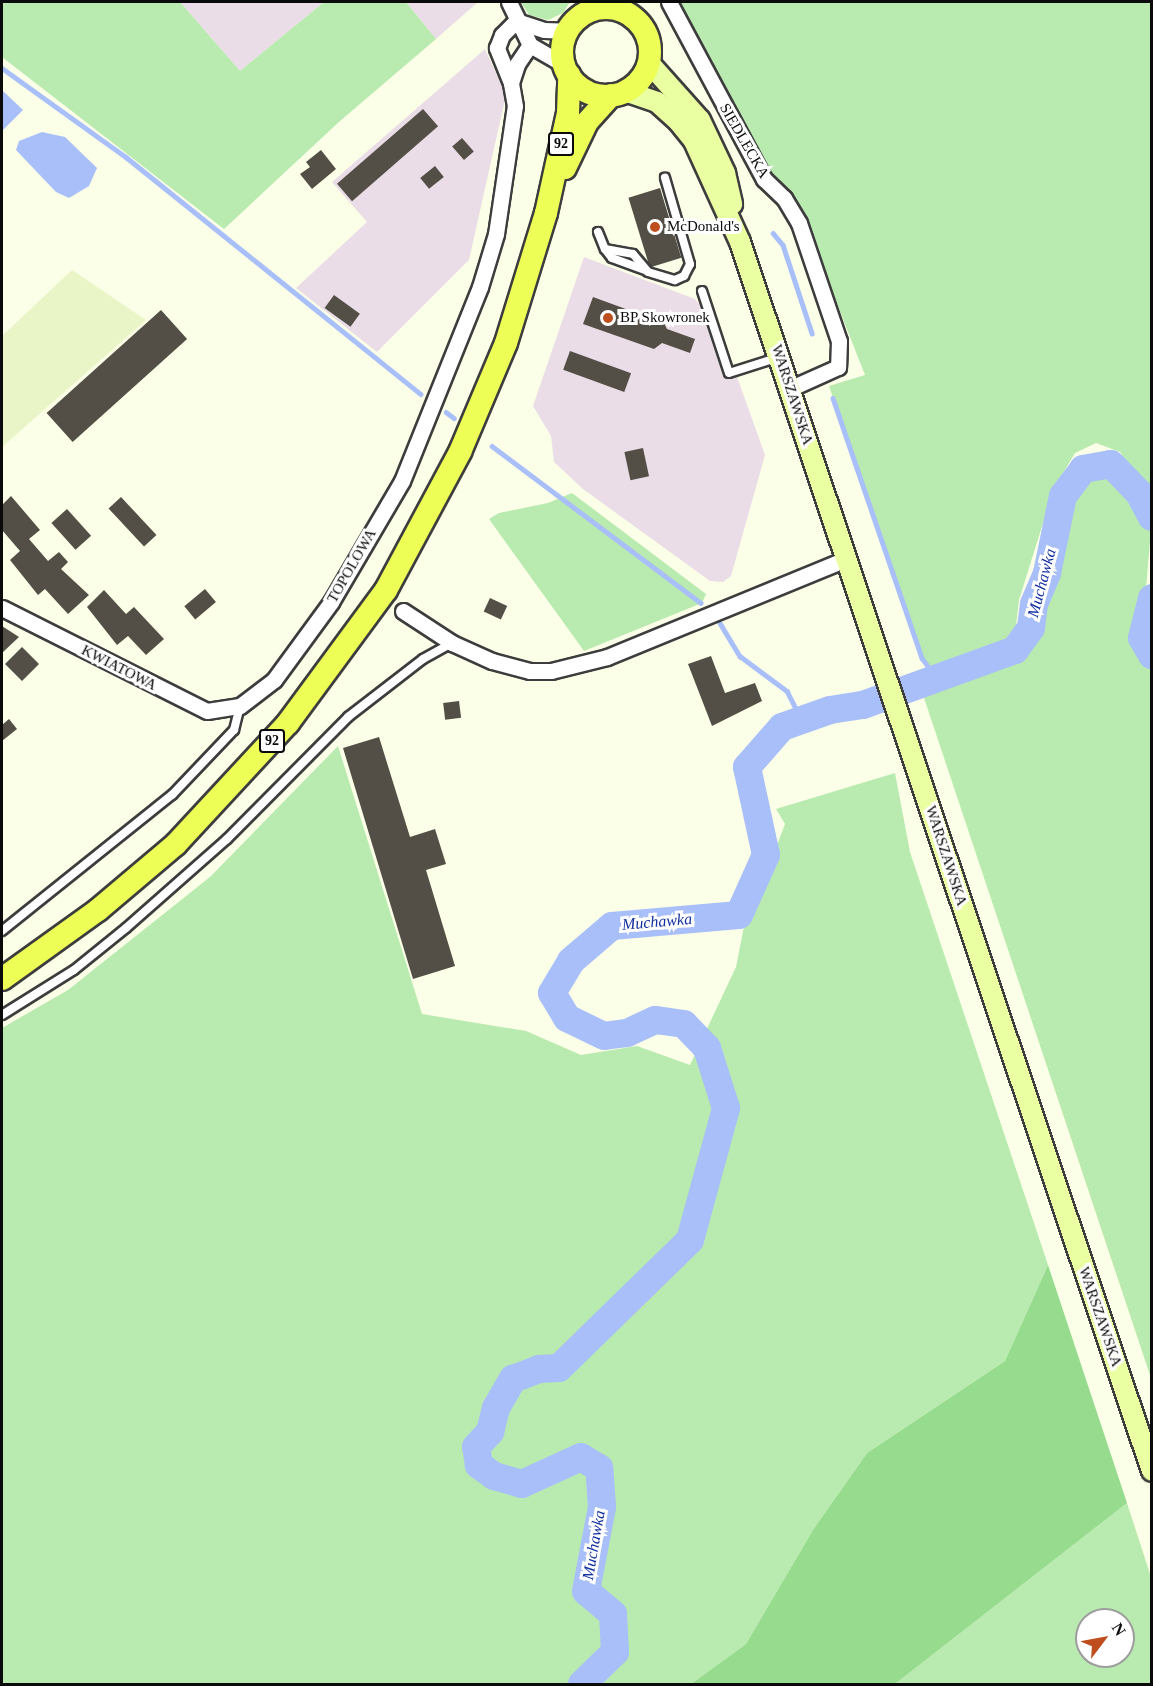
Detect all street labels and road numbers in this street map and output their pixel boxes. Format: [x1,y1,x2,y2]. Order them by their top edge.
street label: SIEDLECKA [715,100,773,182]
road number: 92 [548,133,574,155]
street label: WARSZAWSKA [767,342,817,448]
street label: TOPOLOWA [324,526,380,606]
street label: KWIATOWA [78,641,160,695]
road number: 92 [258,730,286,752]
street label: WARSZAWSKA [921,803,971,909]
street label: WARSZAWSKA [1074,1265,1126,1369]

